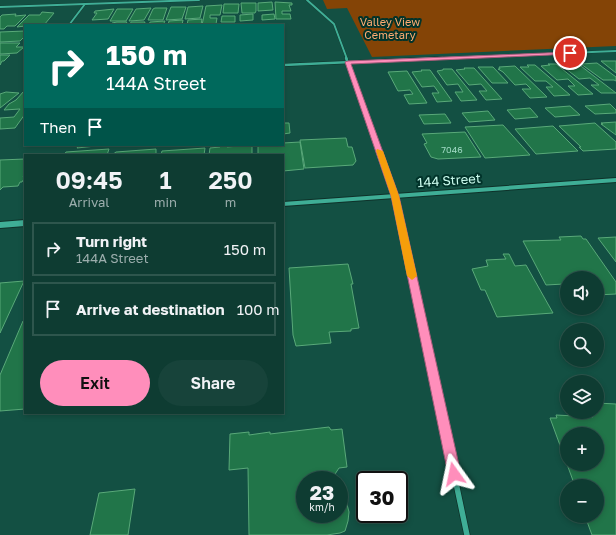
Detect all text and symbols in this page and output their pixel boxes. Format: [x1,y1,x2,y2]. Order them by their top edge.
park label: Valley View Cemetary [360,15,420,41]
pin [553,36,587,70]
text: 150 m [106,38,187,71]
icon: right [40,40,92,92]
icon: arrive [559,42,581,64]
text: 144A Street [106,72,207,94]
icon: arrive [84,116,106,138]
text: Then [40,118,76,136]
house number: 7046 [441,144,463,155]
text: 09:45 [55,165,123,194]
text: 1 [159,165,172,194]
text: 250 [208,165,253,194]
street label: 144 Street [417,170,481,190]
text: Arrival [69,194,109,210]
text: min [154,194,177,210]
text: m [225,194,236,210]
text: Turn right [76,232,147,250]
icon: right [42,238,64,260]
text: 150 m [224,240,266,258]
text: 144A Street [76,250,149,266]
map controls [560,271,604,523]
button: sound [560,271,604,315]
icon: arrive [42,298,64,320]
text: Arrive at destination [76,300,225,318]
text: 100 m [237,300,280,318]
button: search [560,323,604,367]
button: Exit [40,360,150,406]
button: Share [158,360,268,406]
button: layers [560,375,604,419]
button: + [560,427,604,471]
position arrow [433,453,475,495]
speed limit sign: 30 [356,471,408,523]
button: − [560,479,604,523]
text: 23 [310,480,334,504]
text: km/h [309,501,335,513]

